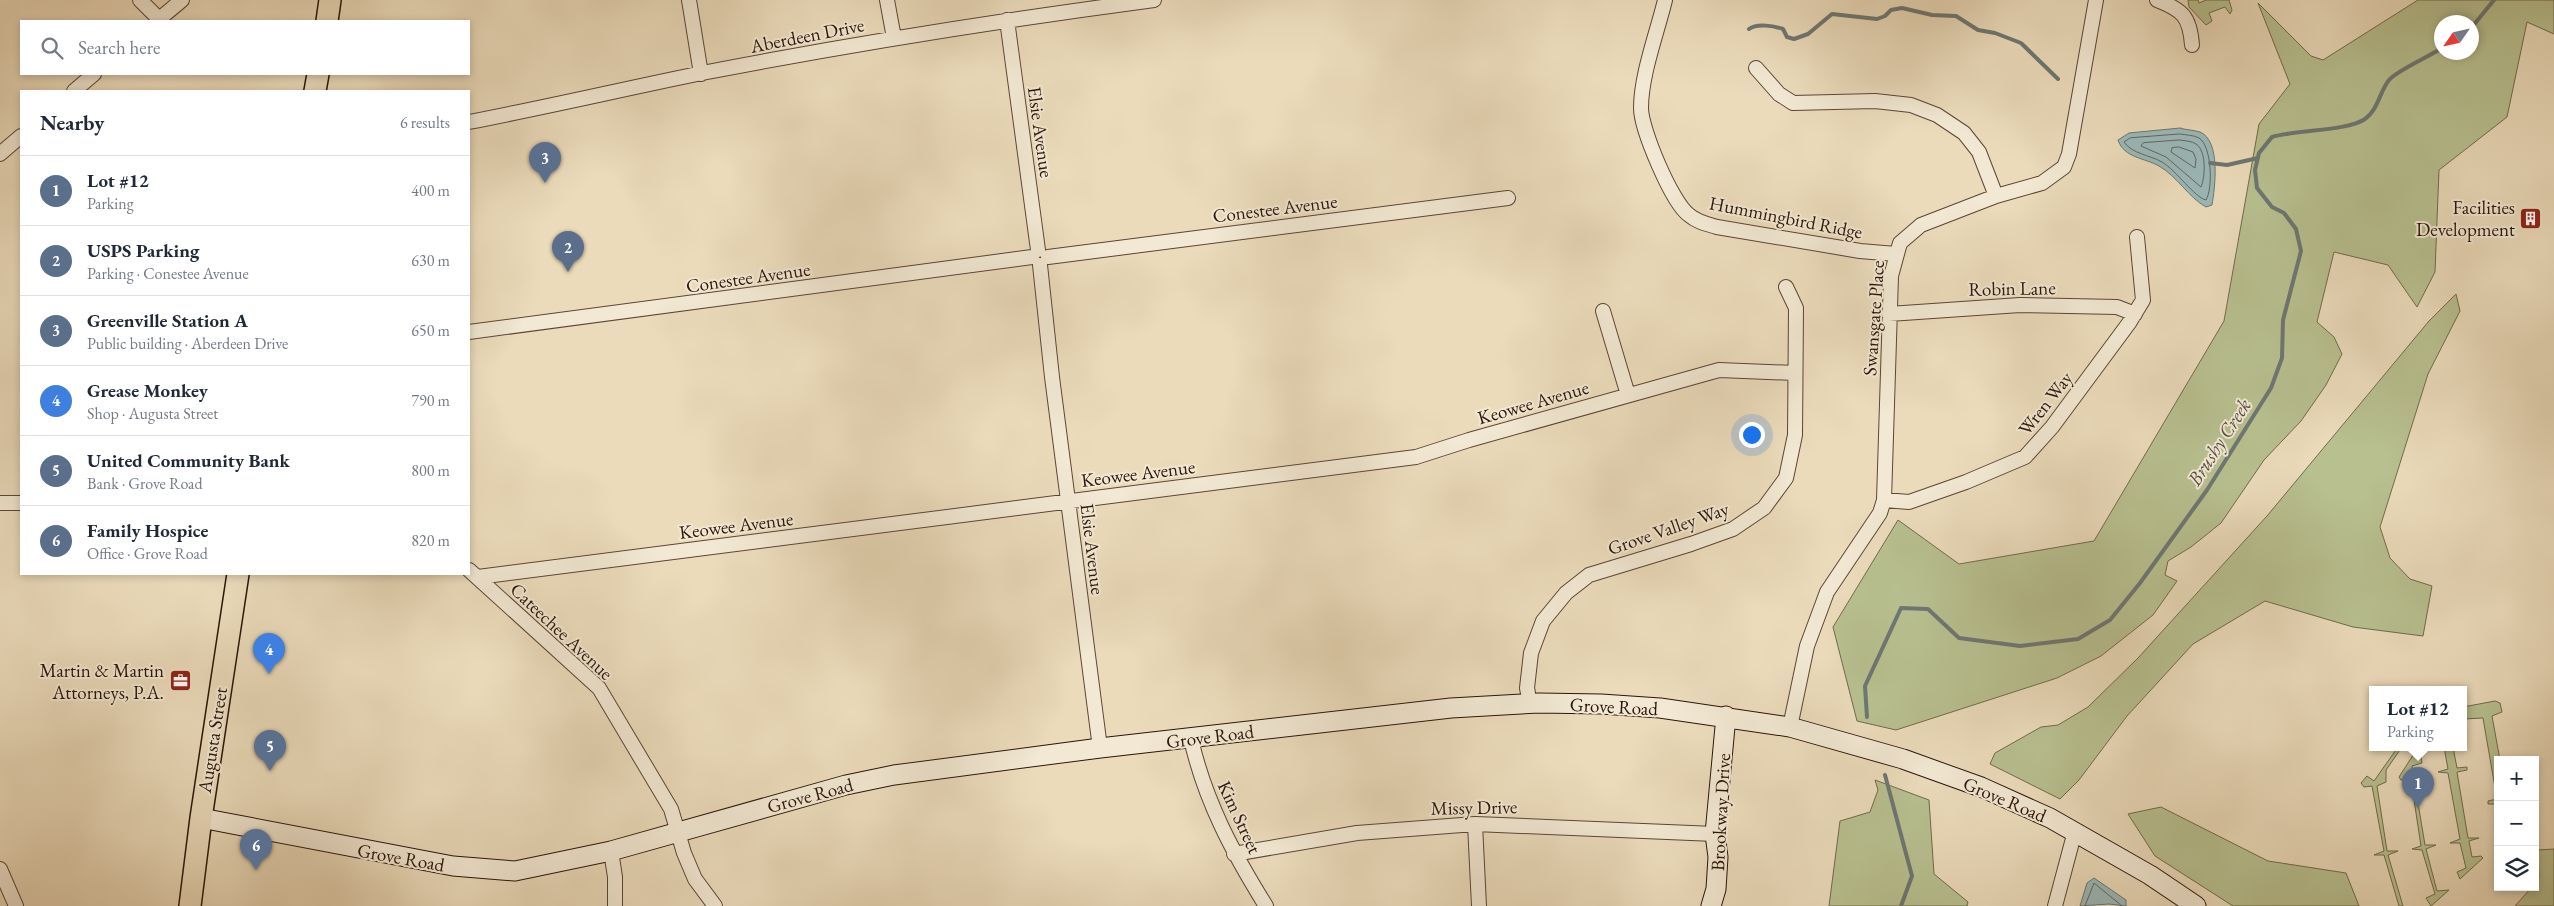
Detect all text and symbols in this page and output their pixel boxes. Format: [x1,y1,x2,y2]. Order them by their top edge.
street label: Aberdeen Drive [747,12,866,59]
north arrow [2434,15,2479,60]
search box [20,20,470,75]
icon: search [38,34,66,62]
text: Search here [78,35,160,60]
street label: Elsie Avenue [1022,85,1059,179]
text: Nearby [40,109,104,136]
text: 6 results [400,112,450,133]
pin: 3 [529,142,561,183]
text: Lot #12 [87,168,149,193]
text: 1 [52,180,60,201]
text: 400 m [411,180,450,201]
street label: Conestee Avenue [1211,188,1339,229]
street label: Hummingbird Ridge [1707,190,1865,245]
text: Parking [87,193,134,214]
place label: Facilities Development [2416,195,2515,242]
building icon: Facilities Development [2519,206,2543,230]
pin: 2 [552,231,584,272]
text: USPS Parking [87,238,199,263]
text: 2 [52,250,60,271]
text: 630 m [411,250,450,271]
street label: Conestee Avenue [684,256,812,299]
street label: Swansgate Place [1857,259,1890,377]
text: Parking · Conestee Avenue [87,263,249,284]
street label: Robin Lane [1968,275,2056,302]
text: Greenville Station A [87,308,248,333]
text: 3 [52,320,60,341]
text: 650 m [411,320,450,341]
text: Public building · Aberdeen Drive [87,333,288,354]
street label: Wren Way [2013,366,2079,440]
street label: Keowee Avenue [1475,375,1592,430]
text: Grease Monkey [87,378,208,403]
text: 4 [52,390,60,411]
text: 790 m [411,390,450,411]
water label: Brushy Creek [2181,394,2257,491]
text: Shop · Augusta Street [87,403,218,424]
your location [1739,422,1765,448]
text: United Community Bank [87,448,290,473]
street label: Keowee Avenue [1080,454,1197,493]
text: 5 [52,460,60,481]
text: 800 m [411,460,450,481]
text: Bank · Grove Road [87,473,203,494]
street label: Grove Valley Way [1604,496,1733,561]
street label: Elsie Avenue [1075,502,1111,596]
street label: Keowee Avenue [678,506,795,545]
text: Family Hospice [87,518,208,543]
text: 6 [52,530,60,551]
text: 820 m [411,530,450,551]
text: Office · Grove Road [87,543,208,564]
street label: Cateechee Avenue [505,577,618,686]
pin: 4 [253,633,285,674]
place label: Martin & Martin Attorneys, P.A. [39,658,164,705]
office icon: Martin & Martin Attorneys, P.A. [168,669,192,693]
street label: Augusta Street [192,685,233,796]
popup [2369,686,2467,751]
street label: Grove Road [1569,692,1659,721]
text: Lot #12 [2387,696,2449,721]
street label: Grove Road [1165,719,1256,754]
text: Parking [2387,721,2434,742]
pin: 5 [254,730,286,771]
street label: Brookway Drive [1705,753,1736,871]
map controls [2494,756,2539,891]
button: + [2494,756,2539,801]
pin: 1 [2402,767,2434,808]
street label: Grove Road [1959,771,2051,828]
street label: Grove Road [764,772,856,819]
street label: Kim Street [1212,777,1267,858]
street label: Missy Drive [1431,794,1518,821]
button: − [2494,801,2539,846]
pin: 6 [240,829,272,870]
street label: Grove Road [355,838,447,878]
button: layers [2494,846,2539,891]

